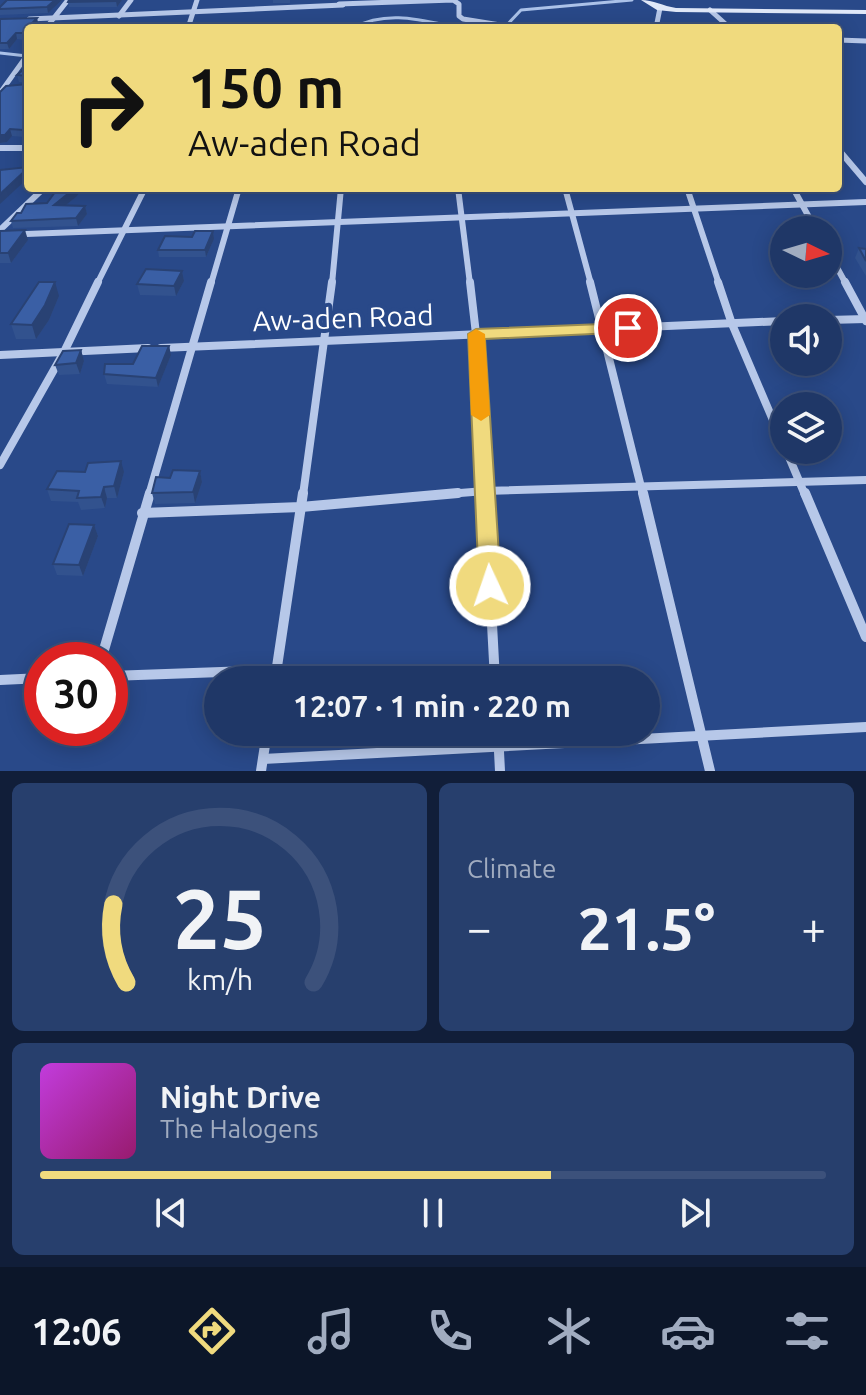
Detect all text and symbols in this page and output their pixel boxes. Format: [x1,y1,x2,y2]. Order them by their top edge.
icon: right [56,56,160,160]
text: 150 m [188,56,344,119]
text: Aw-aden Road [188,122,421,163]
north arrow [770,216,842,288]
map controls [770,216,842,464]
pin [594,294,662,362]
street label: Aw-aden Road [252,299,434,336]
button: sound [770,304,842,376]
icon: arrive [606,306,650,350]
button: layers [770,392,842,464]
position arrow [448,544,532,628]
speed limit sign: 30 [24,642,128,746]
text: 12:07 · 1 min · 220 m [293,689,571,723]
text: Climate [467,854,556,883]
text: 25 [173,871,266,965]
text: 21.5° [578,894,715,961]
text: − [467,903,492,952]
text: + [801,903,826,952]
text: km/h [187,963,253,995]
text: Night Drive [160,1080,321,1114]
text: The Halogens [160,1114,319,1143]
icon: previous [149,1191,193,1235]
icon: pause [411,1191,455,1235]
icon: next [673,1191,717,1235]
icon: directions [184,1303,240,1359]
icon: music [303,1303,359,1359]
icon: phone [422,1303,478,1359]
icon: climate [541,1303,597,1359]
icon: car [660,1303,716,1359]
icon: filters [779,1303,835,1359]
text: 12:06 [31,1311,122,1352]

